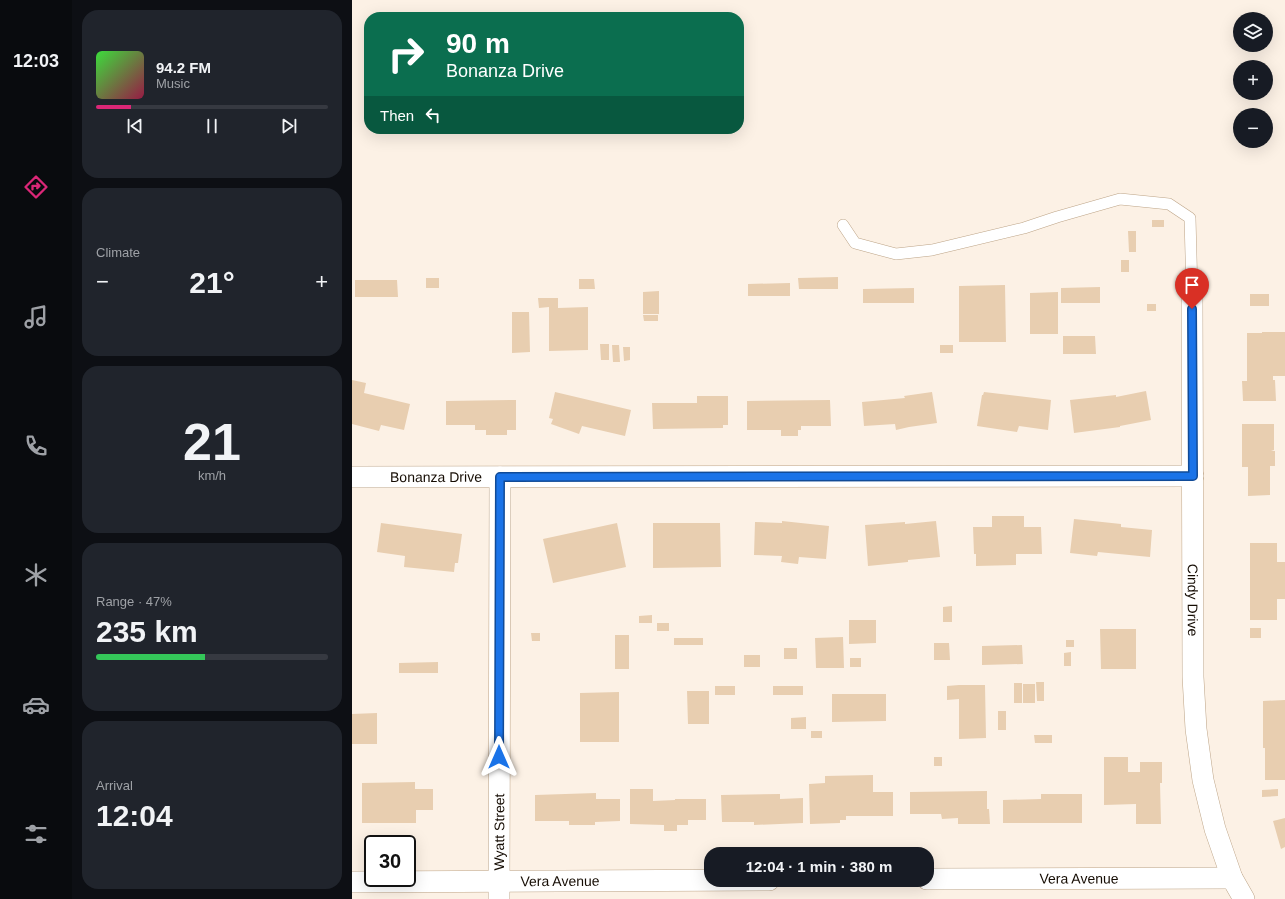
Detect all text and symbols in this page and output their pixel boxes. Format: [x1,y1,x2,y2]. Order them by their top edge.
map controls [1233,12,1273,148]
button: layers [1233,12,1273,52]
icon: right [380,28,432,80]
text: 90 m [446,28,510,59]
text: 12:03 [13,51,59,71]
text: 94.2 FM [156,59,211,76]
button: + [1233,60,1273,100]
text: Bonanza Drive [446,61,564,81]
text: Music [156,76,190,91]
icon: left [422,104,444,126]
text: Then [380,107,414,124]
button: − [1233,108,1273,148]
icon: previous [124,115,146,137]
icon: pause [201,115,223,137]
icon: next [278,115,300,137]
icon: directions [22,173,50,201]
text: Climate [96,245,140,260]
text: 21° [189,266,235,299]
pin [1175,268,1209,309]
text: − [96,269,109,294]
text: + [315,269,328,294]
icon: arrive [1181,274,1203,296]
icon: music [22,303,50,331]
text: 21 [183,413,241,471]
icon: phone [22,432,50,460]
text: km/h [198,468,226,483]
street label: Bonanza Drive [390,469,482,485]
icon: climate [22,561,50,589]
street label: Cindy Drive [1185,564,1201,636]
text: Range · 47% [96,594,172,609]
text: 235 km [96,615,198,648]
icon: car [22,691,50,719]
position arrow [478,736,520,778]
text: Arrival [96,778,133,793]
street label: Wyatt Street [491,793,507,870]
text: 12:04 [96,799,173,832]
icon: filters [22,820,50,848]
speed limit sign: 30 [364,835,416,887]
text: 12:04 · 1 min · 380 m [746,858,892,875]
street label: Vera Avenue [1039,870,1119,887]
street label: Vera Avenue [520,873,600,889]

